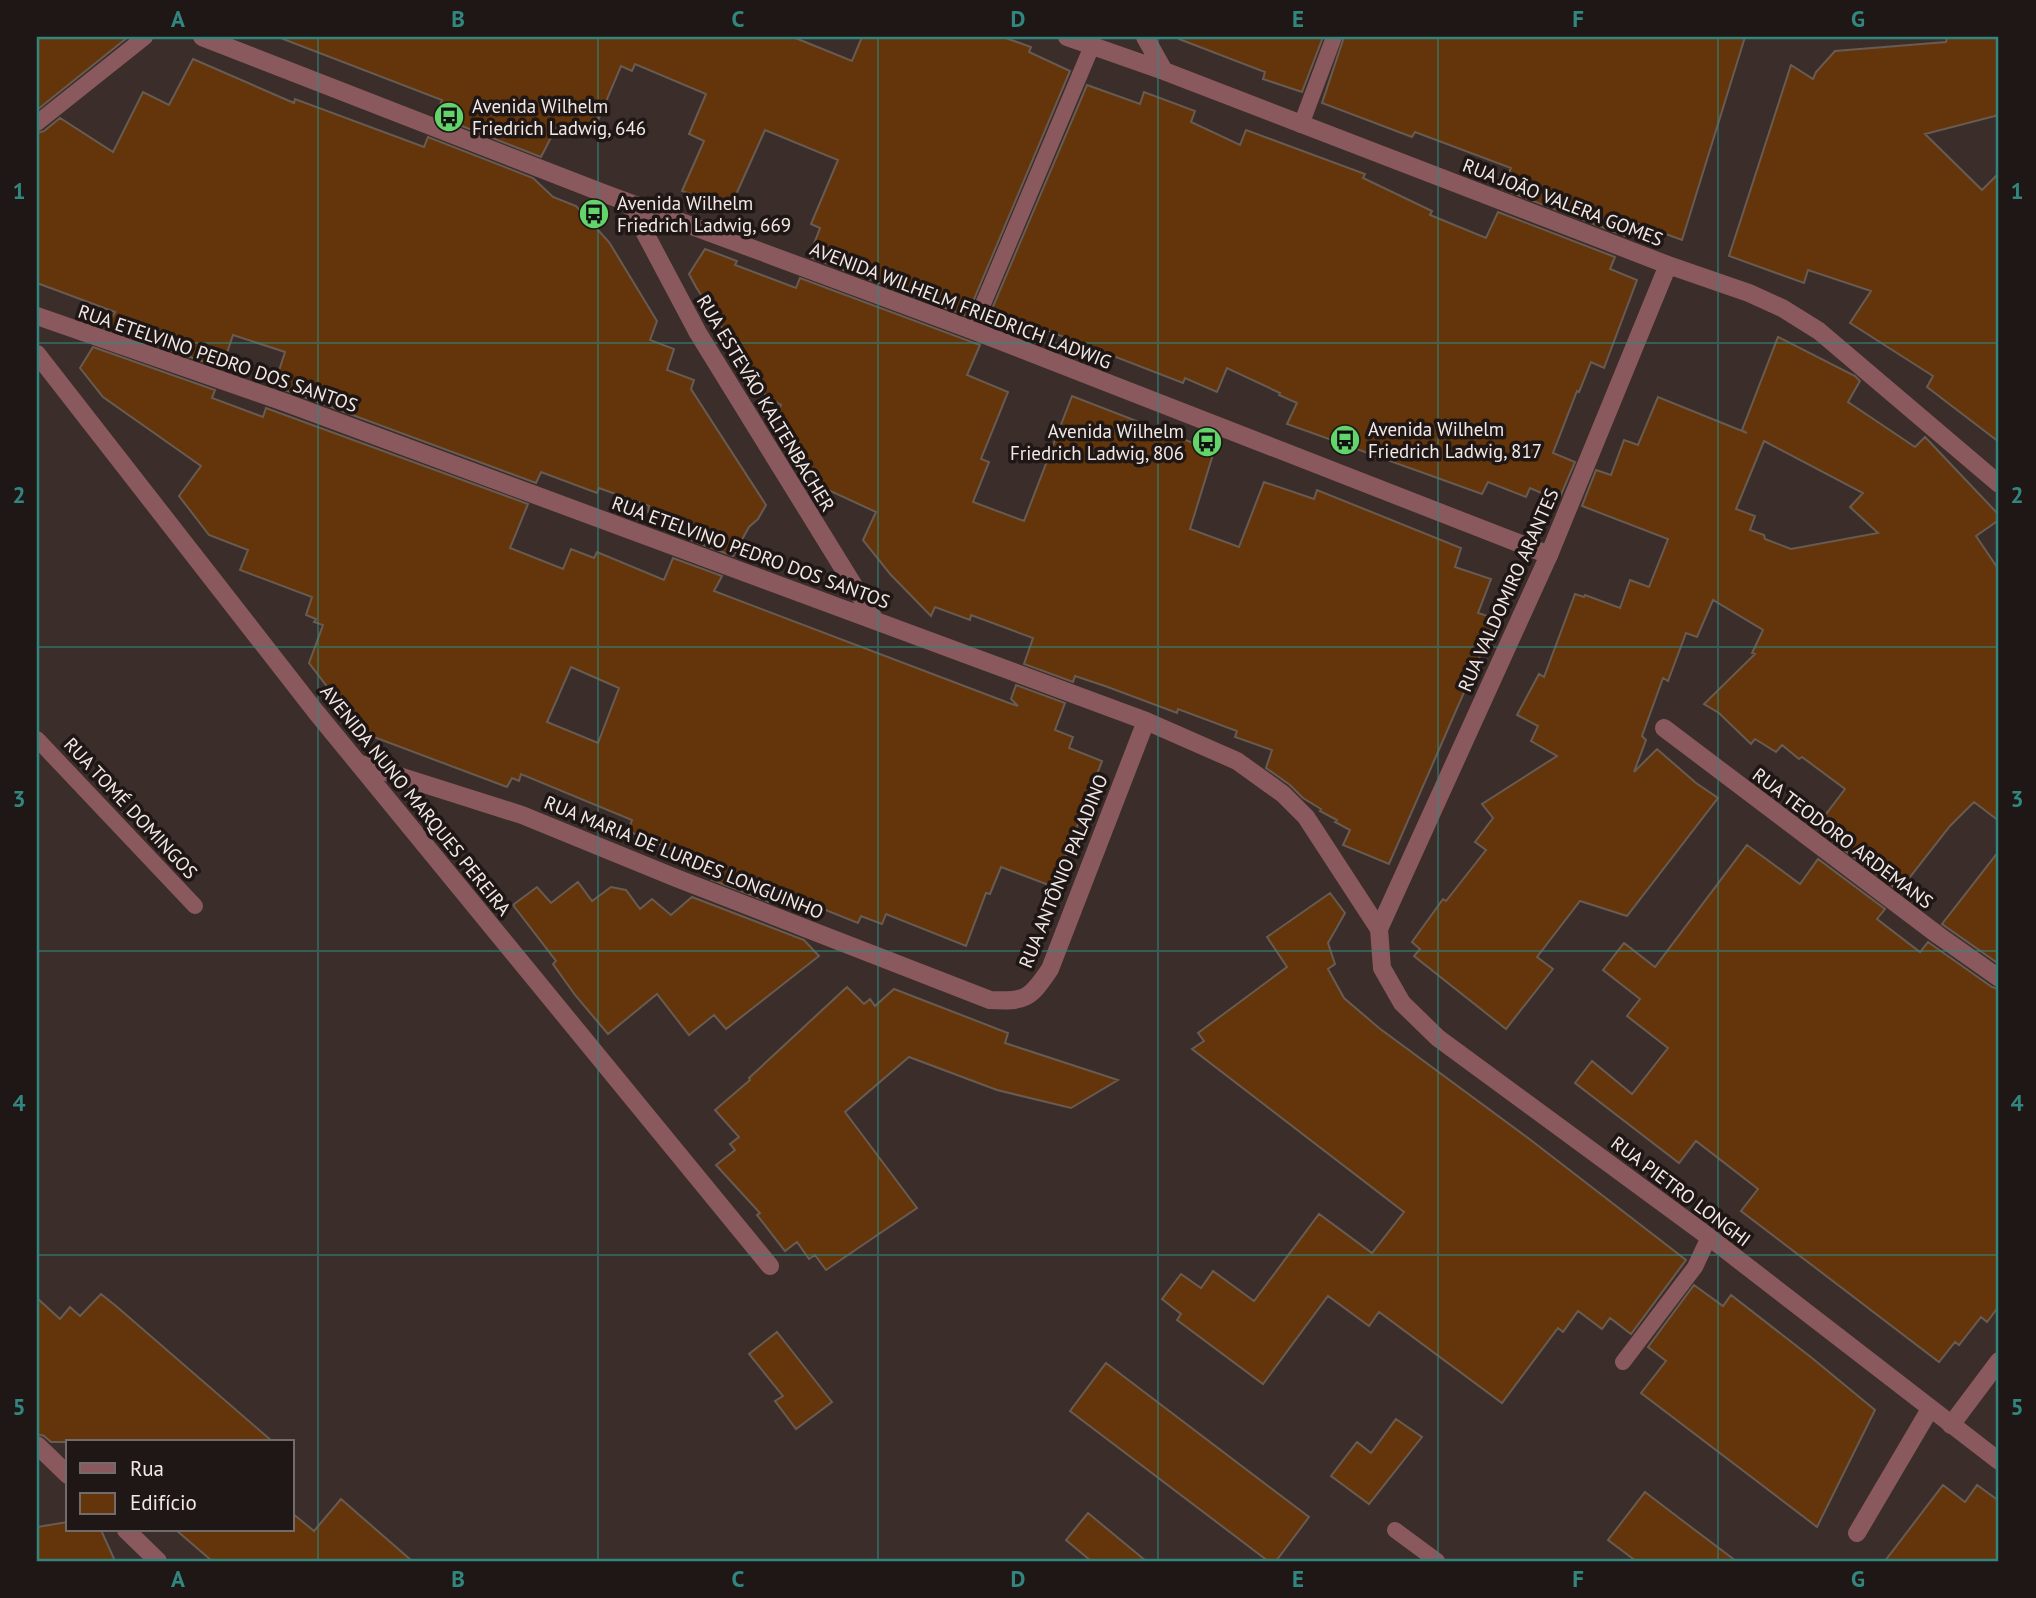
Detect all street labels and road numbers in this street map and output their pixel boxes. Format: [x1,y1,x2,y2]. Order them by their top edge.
street label: RUA JOÃO VALERA GOMES [1460,153,1666,251]
street label: AVENIDA WILHELM FRIEDRICH LADWIG [807,236,1115,374]
street label: RUA ESTEVÃO KALTENBACHER [692,290,840,516]
street label: RUA ETELVINO PEDRO DOS SANTOS [75,299,361,417]
street label: RUA VALDOMIRO ARANTES [1452,485,1564,695]
street label: RUA ETELVINO PEDRO DOS SANTOS [609,490,893,614]
street label: AVENIDA NUNO MARQUES PEREIRA [315,680,517,920]
street label: RUA TOMÉ DOMINGOS [59,732,203,884]
street label: RUA TEODORO ARDEMANS [1748,762,1938,914]
street label: RUA ANTÔNIO PALADINO [1013,771,1113,971]
street label: RUA MARIA DE LURDES LONGUINHO [541,790,827,924]
street label: RUA PIETRO LONGHI [1606,1131,1756,1251]

